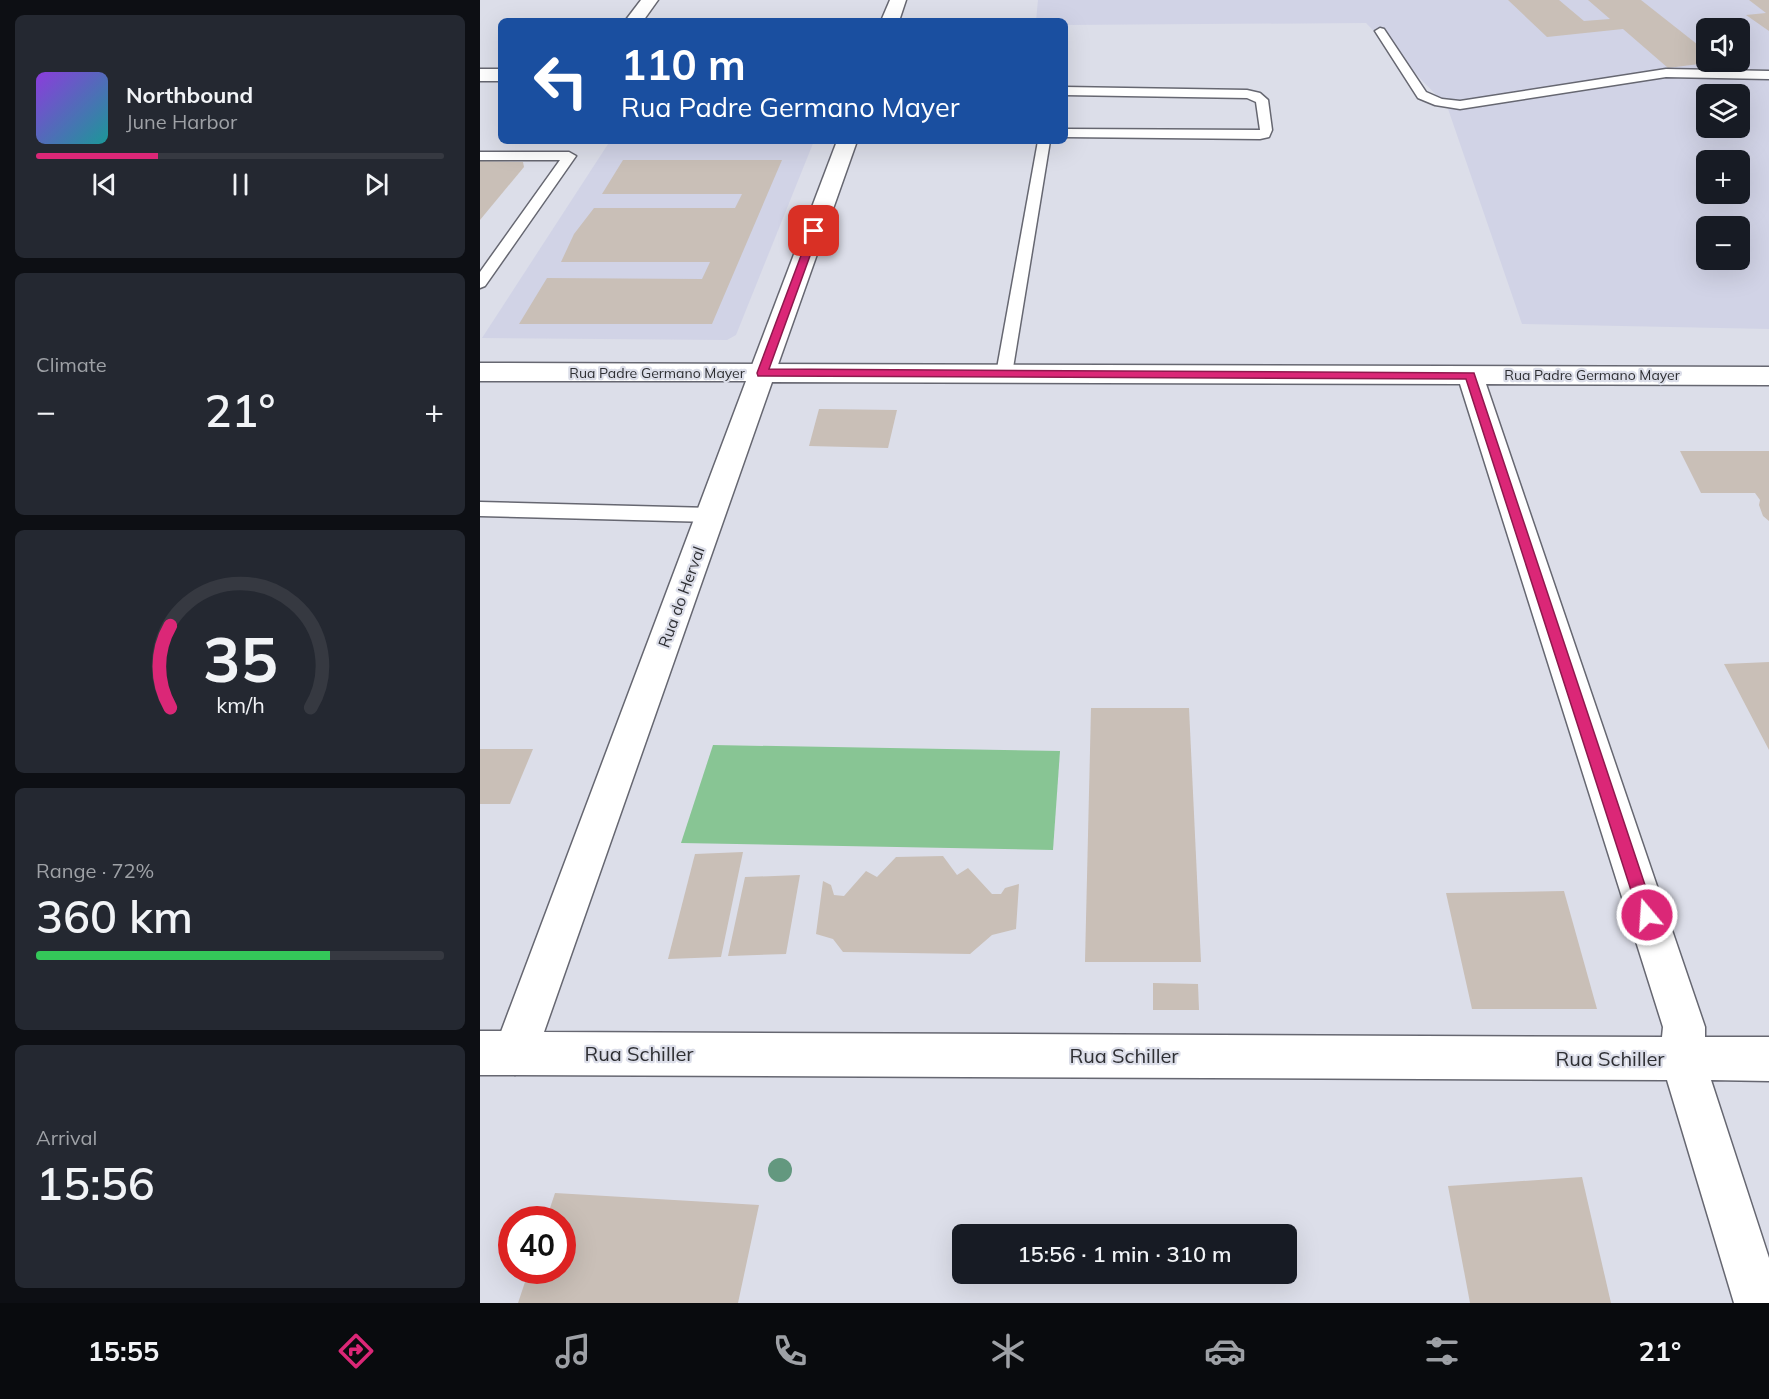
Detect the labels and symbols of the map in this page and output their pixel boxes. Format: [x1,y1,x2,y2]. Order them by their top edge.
pin [788,205,839,256]
street label: Rua Padre Germano Mayer [569,364,746,382]
street label: Rua Padre Germano Mayer [1504,366,1681,384]
street label: Rua do Herval [653,544,709,650]
position arrow [1615,883,1679,947]
street label: Rua Schiller [584,1041,694,1066]
street label: Rua Schiller [1069,1043,1179,1068]
street label: Rua Schiller [1555,1046,1665,1071]
speed limit sign: 40 [498,1206,576,1284]

